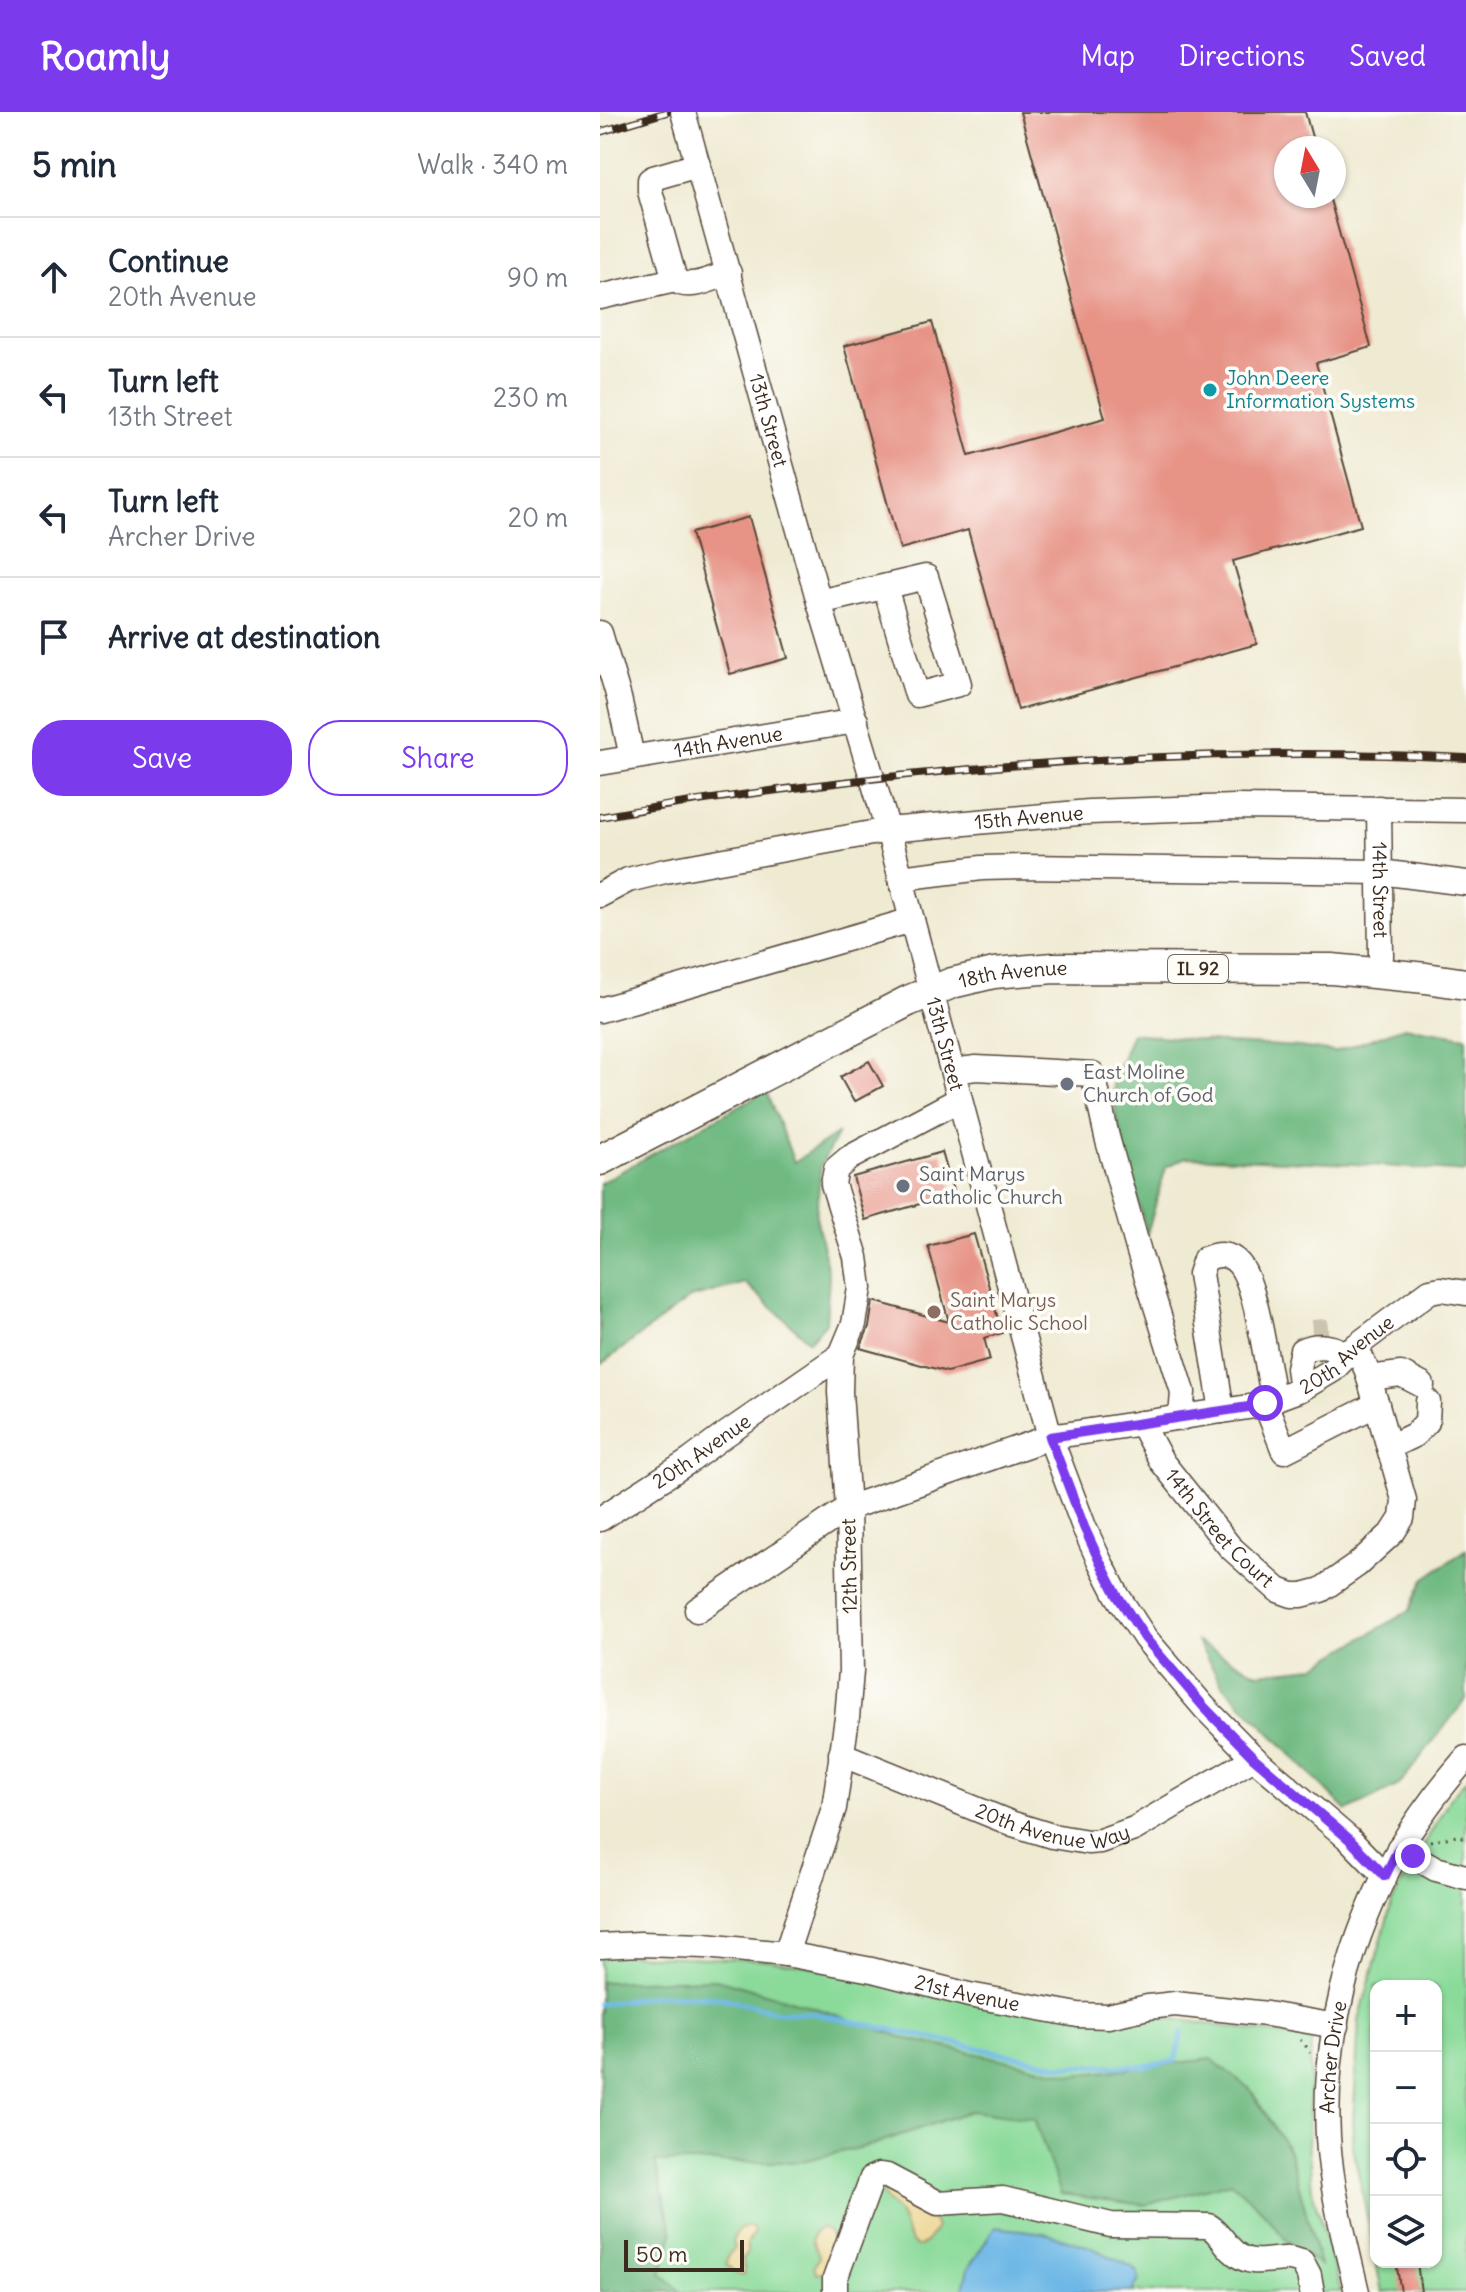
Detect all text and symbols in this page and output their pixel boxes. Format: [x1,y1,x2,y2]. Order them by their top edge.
text: Roamly [40,33,170,80]
text: Map [1080,38,1135,74]
text: Directions [1179,38,1305,74]
text: Saved [1349,38,1426,74]
north arrow [1274,136,1346,208]
text: 5 min [32,143,117,186]
text: Walk · 340 m [417,148,568,181]
text: Continue [108,242,229,280]
icon: ahead [32,255,76,299]
text: 90 m [507,261,568,294]
text: 20th Avenue [108,280,256,313]
text: Turn left [108,362,219,400]
place label: John Deere Information Systems [1226,365,1415,413]
street label: 13th Street [744,371,794,470]
icon: left [32,375,76,419]
text: 230 m [493,381,568,414]
marker: John Deere Information Systems [1201,381,1219,399]
text: 13th Street [108,400,232,433]
text: Turn left [108,482,219,520]
icon: left [32,495,76,539]
text: 20 m [508,501,568,534]
text: Archer Drive [108,520,256,553]
icon: arrive [32,615,76,659]
text: Arrive at destination [108,618,380,656]
button: Save [32,720,292,796]
button: Share [308,720,568,796]
street label: 14th Avenue [672,720,784,763]
street label: 15th Avenue [973,800,1085,834]
street label: 14th Street [1367,842,1394,938]
street label: 18th Avenue [956,955,1067,993]
road number: IL 92 [1168,955,1228,983]
street label: 13th Street [921,994,970,1093]
place label: East Moline Church of God [1083,1059,1214,1107]
marker: East Moline Church of God [1058,1075,1076,1093]
place label: Saint Marys Catholic Church [919,1161,1063,1209]
marker: Saint Marys Catholic Church [894,1177,912,1195]
place label: Saint Marys Catholic School [950,1287,1088,1335]
marker: Saint Marys Catholic School [925,1303,943,1321]
street label: 20th Avenue [1294,1309,1398,1399]
route start [1247,1385,1283,1421]
street label: 20th Avenue [647,1408,755,1494]
street label: 14th Street Court [1160,1463,1280,1593]
street label: 12th Street [835,1518,862,1614]
street label: 20th Avenue Way [972,1797,1133,1854]
route end [1395,1838,1431,1874]
street label: 21st Avenue [912,1969,1022,2016]
map controls [1370,1980,1442,2268]
button: + [1370,1980,1442,2052]
street label: Archer Drive [1314,1998,1352,2114]
button: − [1370,2052,1442,2124]
button: locate [1370,2124,1442,2196]
button: layers [1370,2196,1442,2268]
scale bar [624,2236,744,2272]
text: 50 m [636,2240,688,2268]

